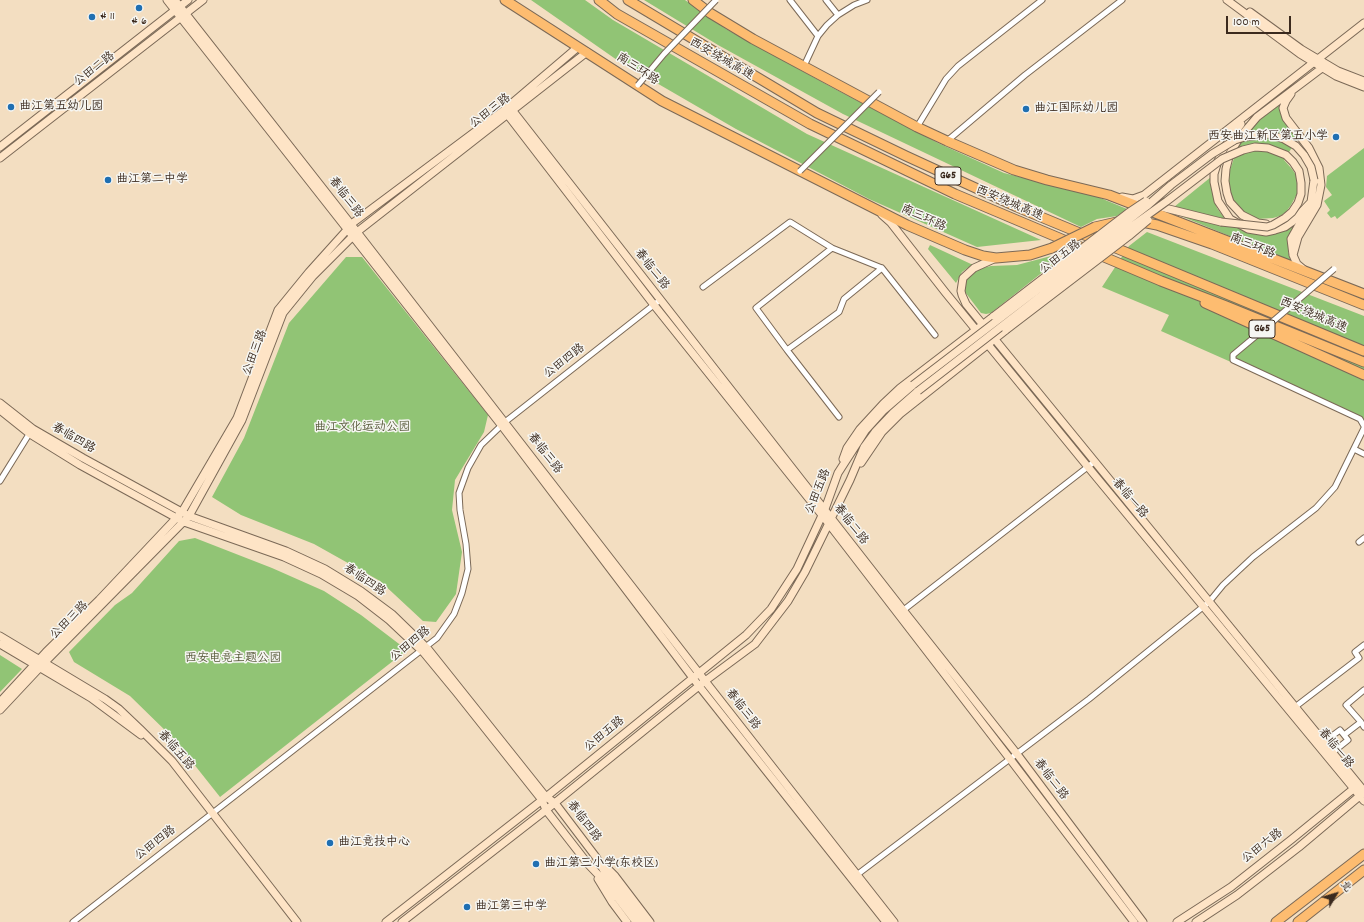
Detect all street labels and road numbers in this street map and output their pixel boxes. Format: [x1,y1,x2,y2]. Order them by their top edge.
street label: 西安绕城高速 [686,36,756,84]
street label: 公田二路 [72,50,118,90]
street label: 南三环路 [613,51,661,89]
street label: 公田三路 [468,92,514,132]
road number: G65 [935,167,961,185]
street label: 春临三路 [325,175,365,221]
street label: 西安绕城高速 [973,183,1045,225]
street label: 南三环路 [898,203,948,235]
street label: 南三环路 [1227,231,1277,263]
street label: 公田五路 [1037,238,1085,278]
street label: 春临二路 [631,247,671,293]
street label: 西安绕城高速 [1277,295,1349,337]
road number: G65 [1249,320,1275,338]
street label: 公田三路 [241,328,271,378]
street label: 公田四路 [542,342,588,382]
street label: 春临四路 [49,421,97,457]
street label: 春临三路 [524,431,564,477]
street label: 公田五路 [803,467,835,517]
street label: 春临一路 [1108,476,1150,522]
street label: 春临二路 [830,502,870,548]
street label: 春临四路 [340,562,388,600]
street label: 公田三路 [48,599,92,643]
street label: 公田四路 [388,624,434,666]
street label: 春临三路 [722,687,762,733]
street label: 公田五路 [582,714,628,756]
street label: 春临一路 [1314,726,1356,772]
street label: 春临五路 [154,728,196,774]
street label: 春临二路 [1030,756,1070,804]
street label: 春临四路 [563,798,603,846]
street label: 公田四路 [133,824,179,864]
street label: 公田六路 [1240,827,1286,867]

